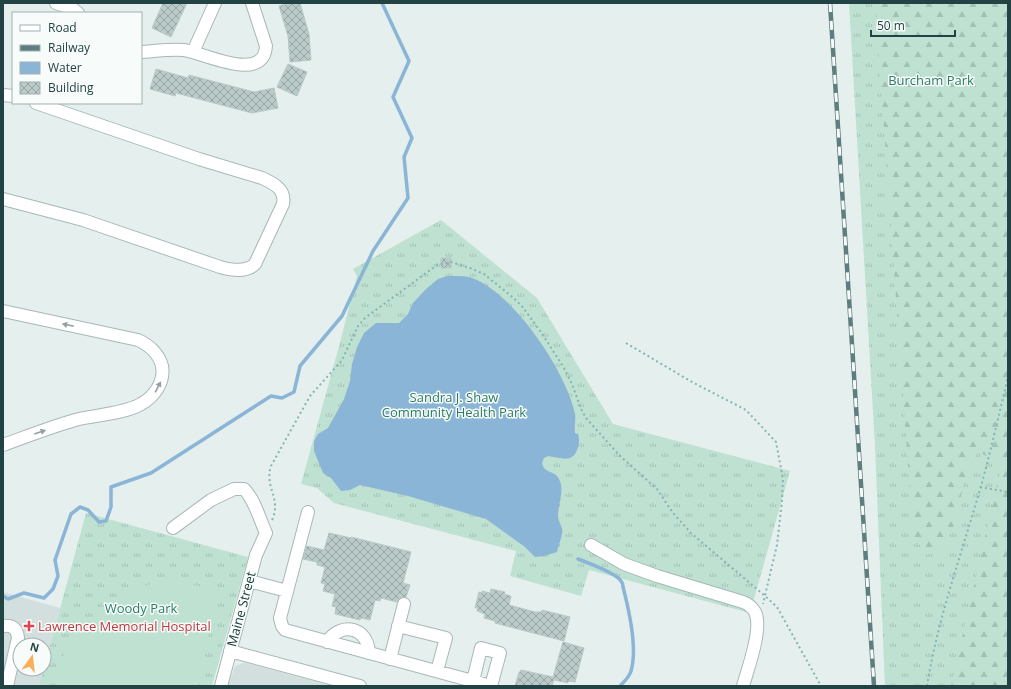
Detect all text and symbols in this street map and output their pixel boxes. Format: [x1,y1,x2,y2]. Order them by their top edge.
legend [12,12,142,104]
scale bar [871,12,955,38]
text: 50 m [877,17,905,34]
text: Road [48,19,77,36]
text: Railway [48,39,91,56]
text: Water [48,59,82,76]
park label: Burcham Park [888,71,974,89]
text: Building [48,79,94,96]
one-way arrow [61,321,74,327]
one-way arrow [154,381,161,393]
park label: Sandra J. Shaw Community Health Park [382,388,526,421]
one-way arrow [34,429,46,435]
street label: Maine Street [222,569,260,649]
park label: Woody Park [105,599,178,617]
place label: Lawrence Memorial Hospital [38,617,211,635]
marker: Lawrence Memorial Hospital [23,620,35,632]
north arrow [12,637,52,677]
text: N [28,638,41,655]

